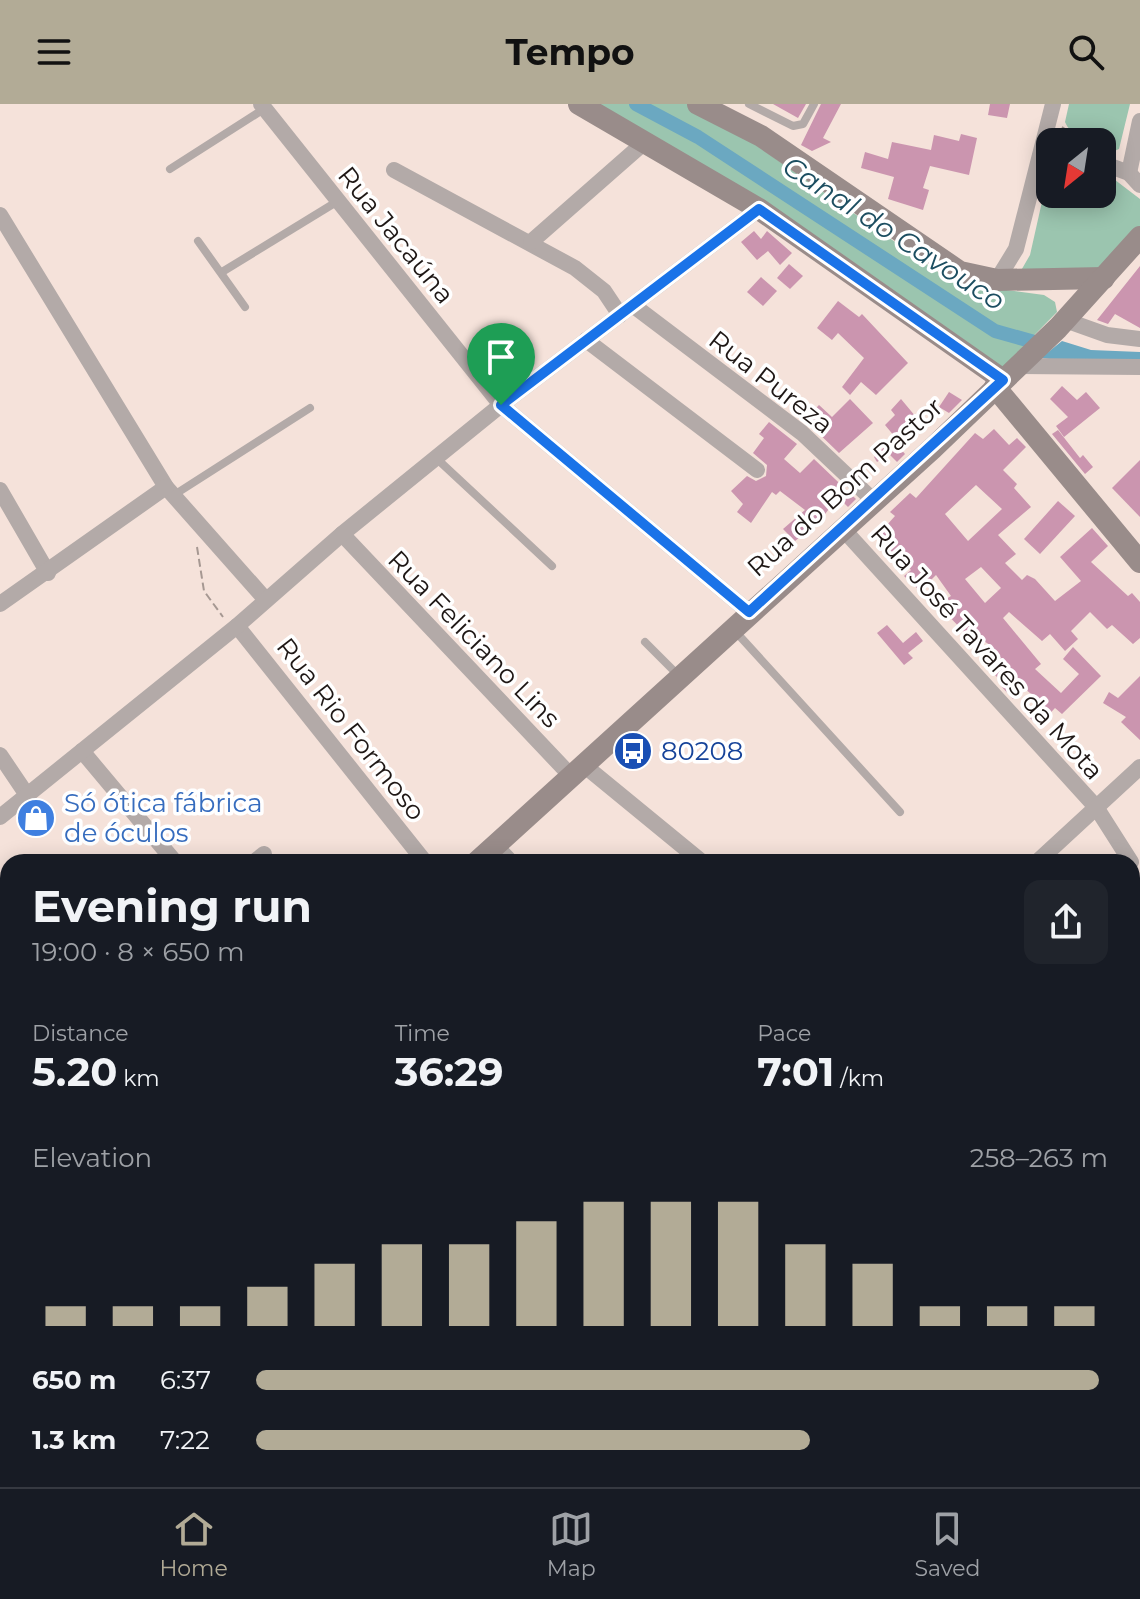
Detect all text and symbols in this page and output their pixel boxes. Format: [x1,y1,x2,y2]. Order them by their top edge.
icon: menu [32,30,76,74]
text: Tempo [505,30,635,74]
icon: search [1064,30,1108,74]
north arrow [1036,128,1116,208]
map controls [1036,128,1116,208]
water label: Canal do Cavouco [777,149,1011,317]
street label: Rua Jacaúna [331,160,461,310]
pin [467,323,535,405]
street label: Rua Pureza [702,324,840,440]
icon: arrive [479,335,523,379]
street label: Rua do Bom Pastor [740,391,950,583]
street label: Rua José Tavares da Mota [864,518,1110,786]
street label: Rua Feliciano Lins [381,544,567,734]
street label: Rua Rio Formoso [270,631,432,827]
bus stop icon: 80208 [612,730,654,772]
place label: 80208 [661,735,743,767]
place label: Só ótica fábrica de óculos [64,787,262,849]
shop icon: Só ótica fábrica de óculos [15,797,57,839]
text: Evening run [32,879,312,933]
button: share [1024,880,1108,964]
text: 19:00 · 8 × 650 m [32,936,245,968]
text: Distance [32,1020,129,1047]
text: Time [395,1020,450,1047]
text: Pace [757,1020,811,1047]
text: 5.20 [32,1047,117,1096]
text: 36:29 [395,1047,503,1096]
text: 7:01 [757,1047,835,1096]
text: km [117,1065,160,1092]
text: /km [835,1065,884,1092]
text: Elevation [32,1142,152,1174]
text: 258–263 m [970,1142,1108,1174]
text: 650 m [32,1364,116,1396]
text: 6:37 [160,1364,211,1396]
text: 1.3 km [32,1424,116,1456]
text: 7:22 [160,1424,210,1456]
tab: Home [159,1507,228,1582]
tab: Map [547,1507,596,1582]
tab: Saved [914,1507,981,1582]

